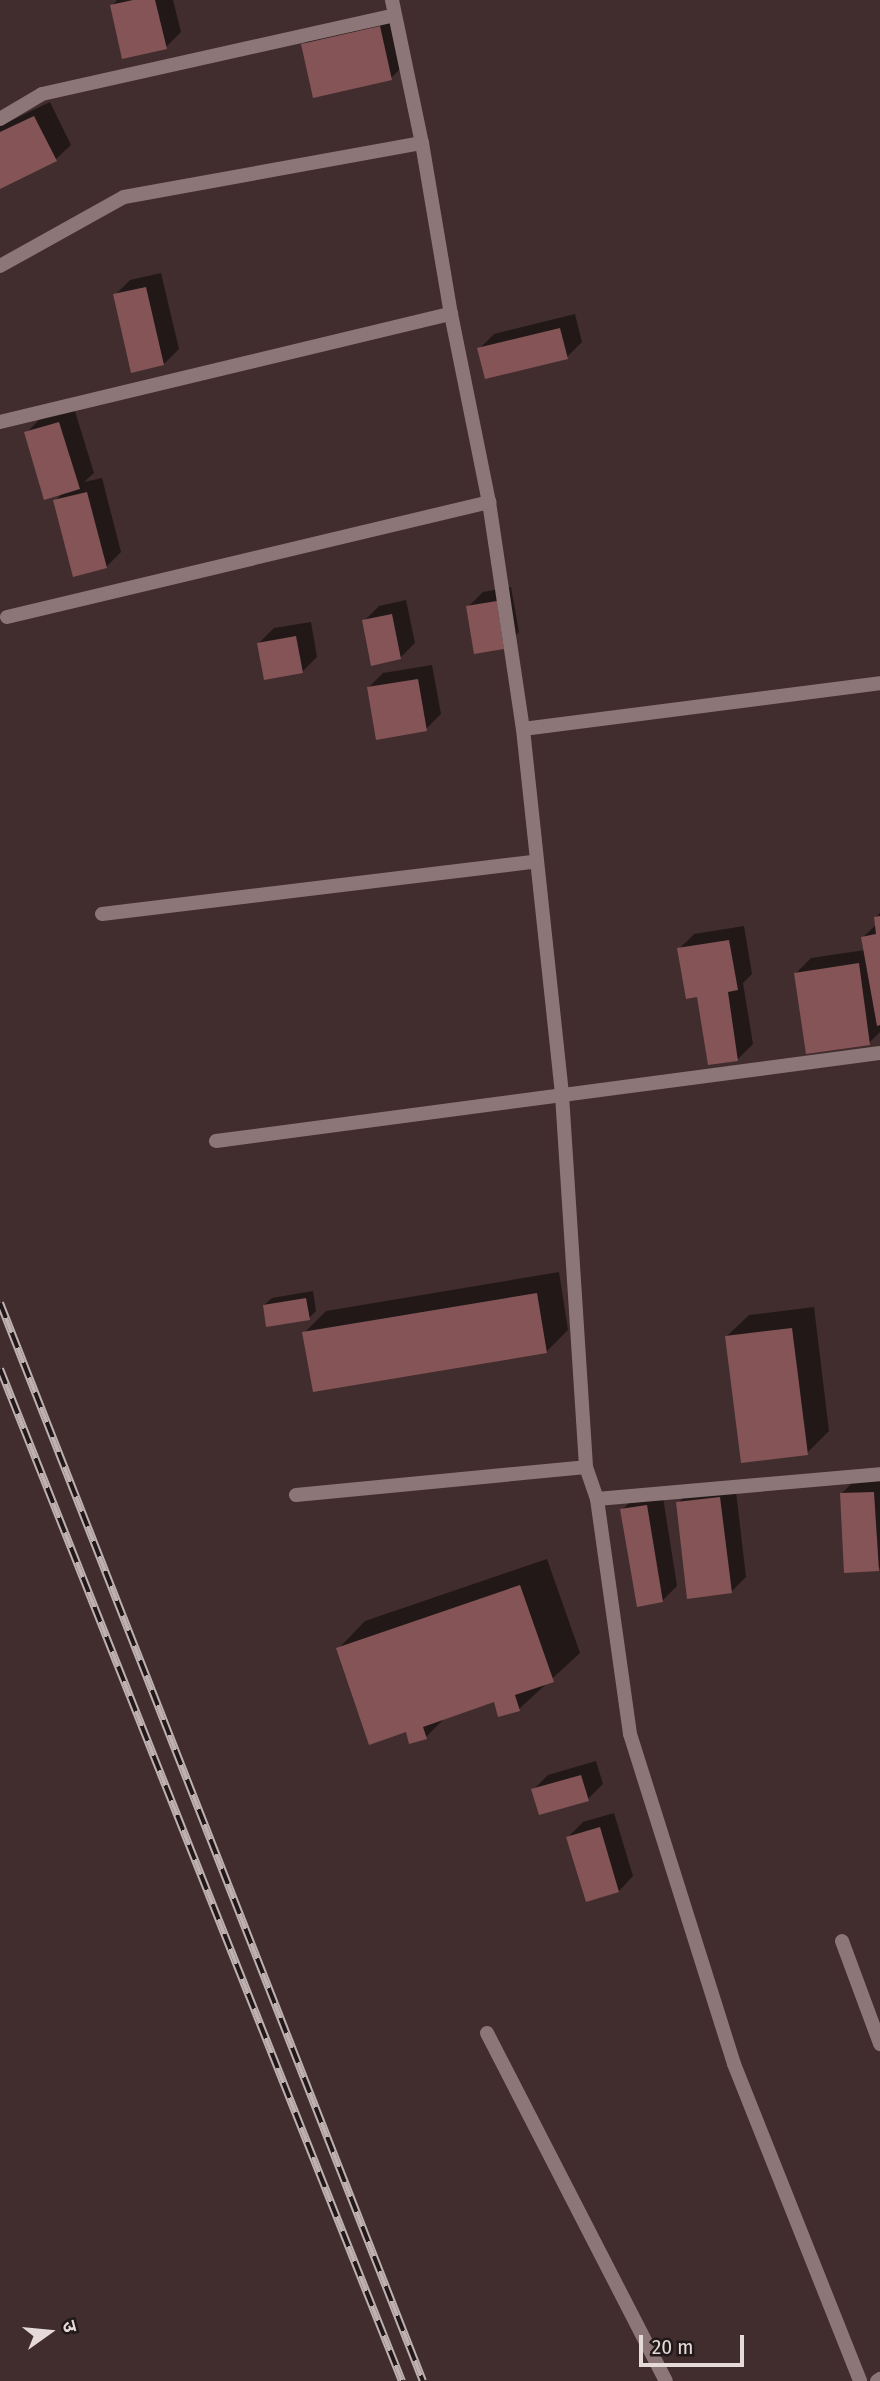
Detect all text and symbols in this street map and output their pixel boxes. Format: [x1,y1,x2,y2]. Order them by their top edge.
north arrow [14,2297,84,2367]
text: उ [57,2318,82,2335]
scale bar [642,2322,747,2366]
text: 20 m [652,2334,693,2360]

